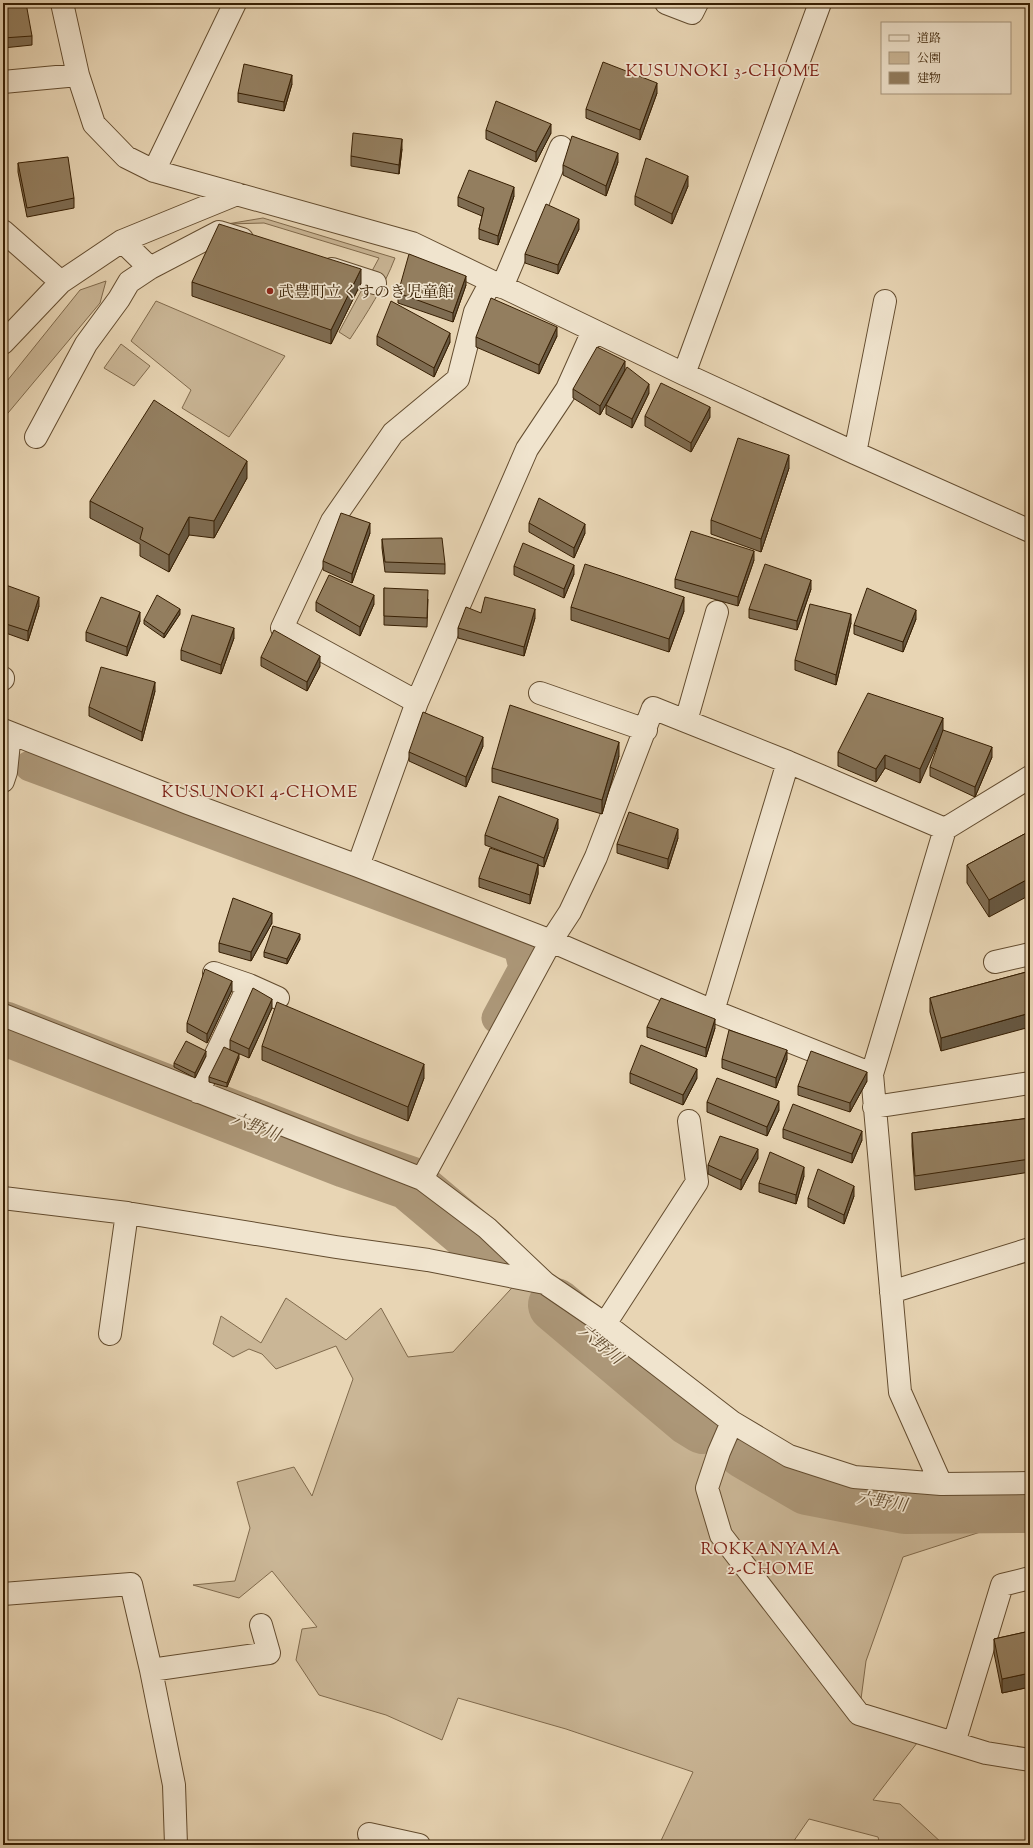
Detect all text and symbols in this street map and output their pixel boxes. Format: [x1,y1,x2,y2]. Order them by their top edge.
legend [881,22,1011,94]
text: 道路 [917,30,941,48]
text: 公園 [917,50,941,68]
district label: KUSUNOKI 3-CHOME [625,60,821,84]
text: 建物 [917,70,941,88]
place label: 武豊町立くすのき児童館 [278,282,454,305]
marker: 武豊町立くすのき児童館 [265,286,275,296]
district label: KUSUNOKI 4-CHOME [162,781,358,805]
water label: 六野川 [227,1108,285,1149]
water label: 六野川 [572,1320,628,1372]
water label: 六野川 [855,1487,911,1519]
district label: ROKKANYAMA 2-CHOME [700,1538,842,1582]

